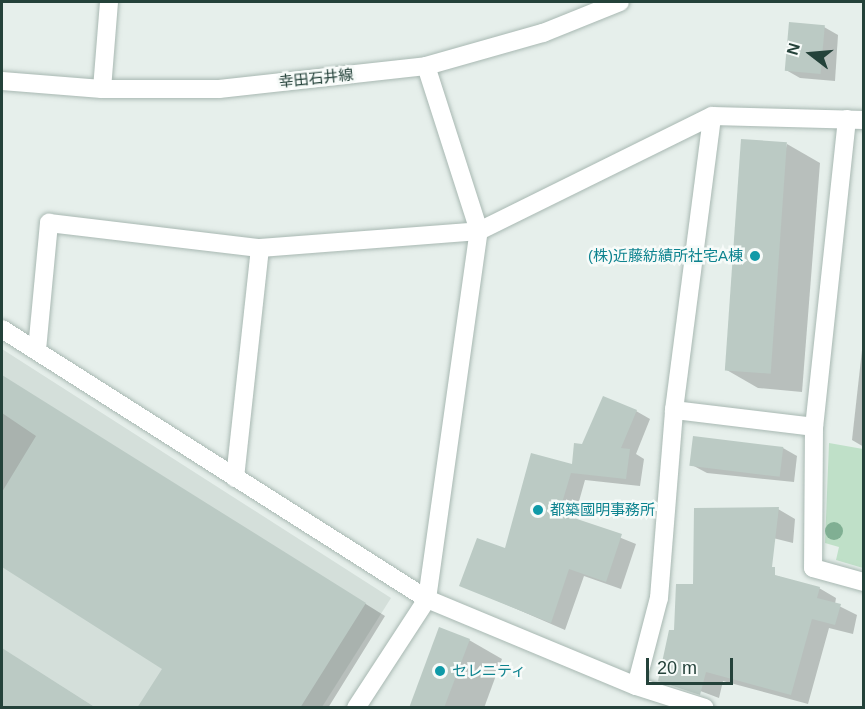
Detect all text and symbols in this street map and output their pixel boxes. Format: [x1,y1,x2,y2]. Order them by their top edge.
north arrow [781,24,841,84]
text: N [783,41,803,57]
street label: 幸田石井線 [278,65,354,91]
place label: (株)近藤紡績所社宅A棟 [588,247,743,265]
marker: (株)近藤紡績所社宅A棟 [748,249,762,263]
place label: 都築國明事務所 [550,501,655,519]
marker: 都築國明事務所 [531,503,545,517]
scale bar [649,646,736,684]
text: 20 m [657,658,697,678]
place label: セレニティ [452,662,527,680]
marker: セレニティ [433,664,447,678]

